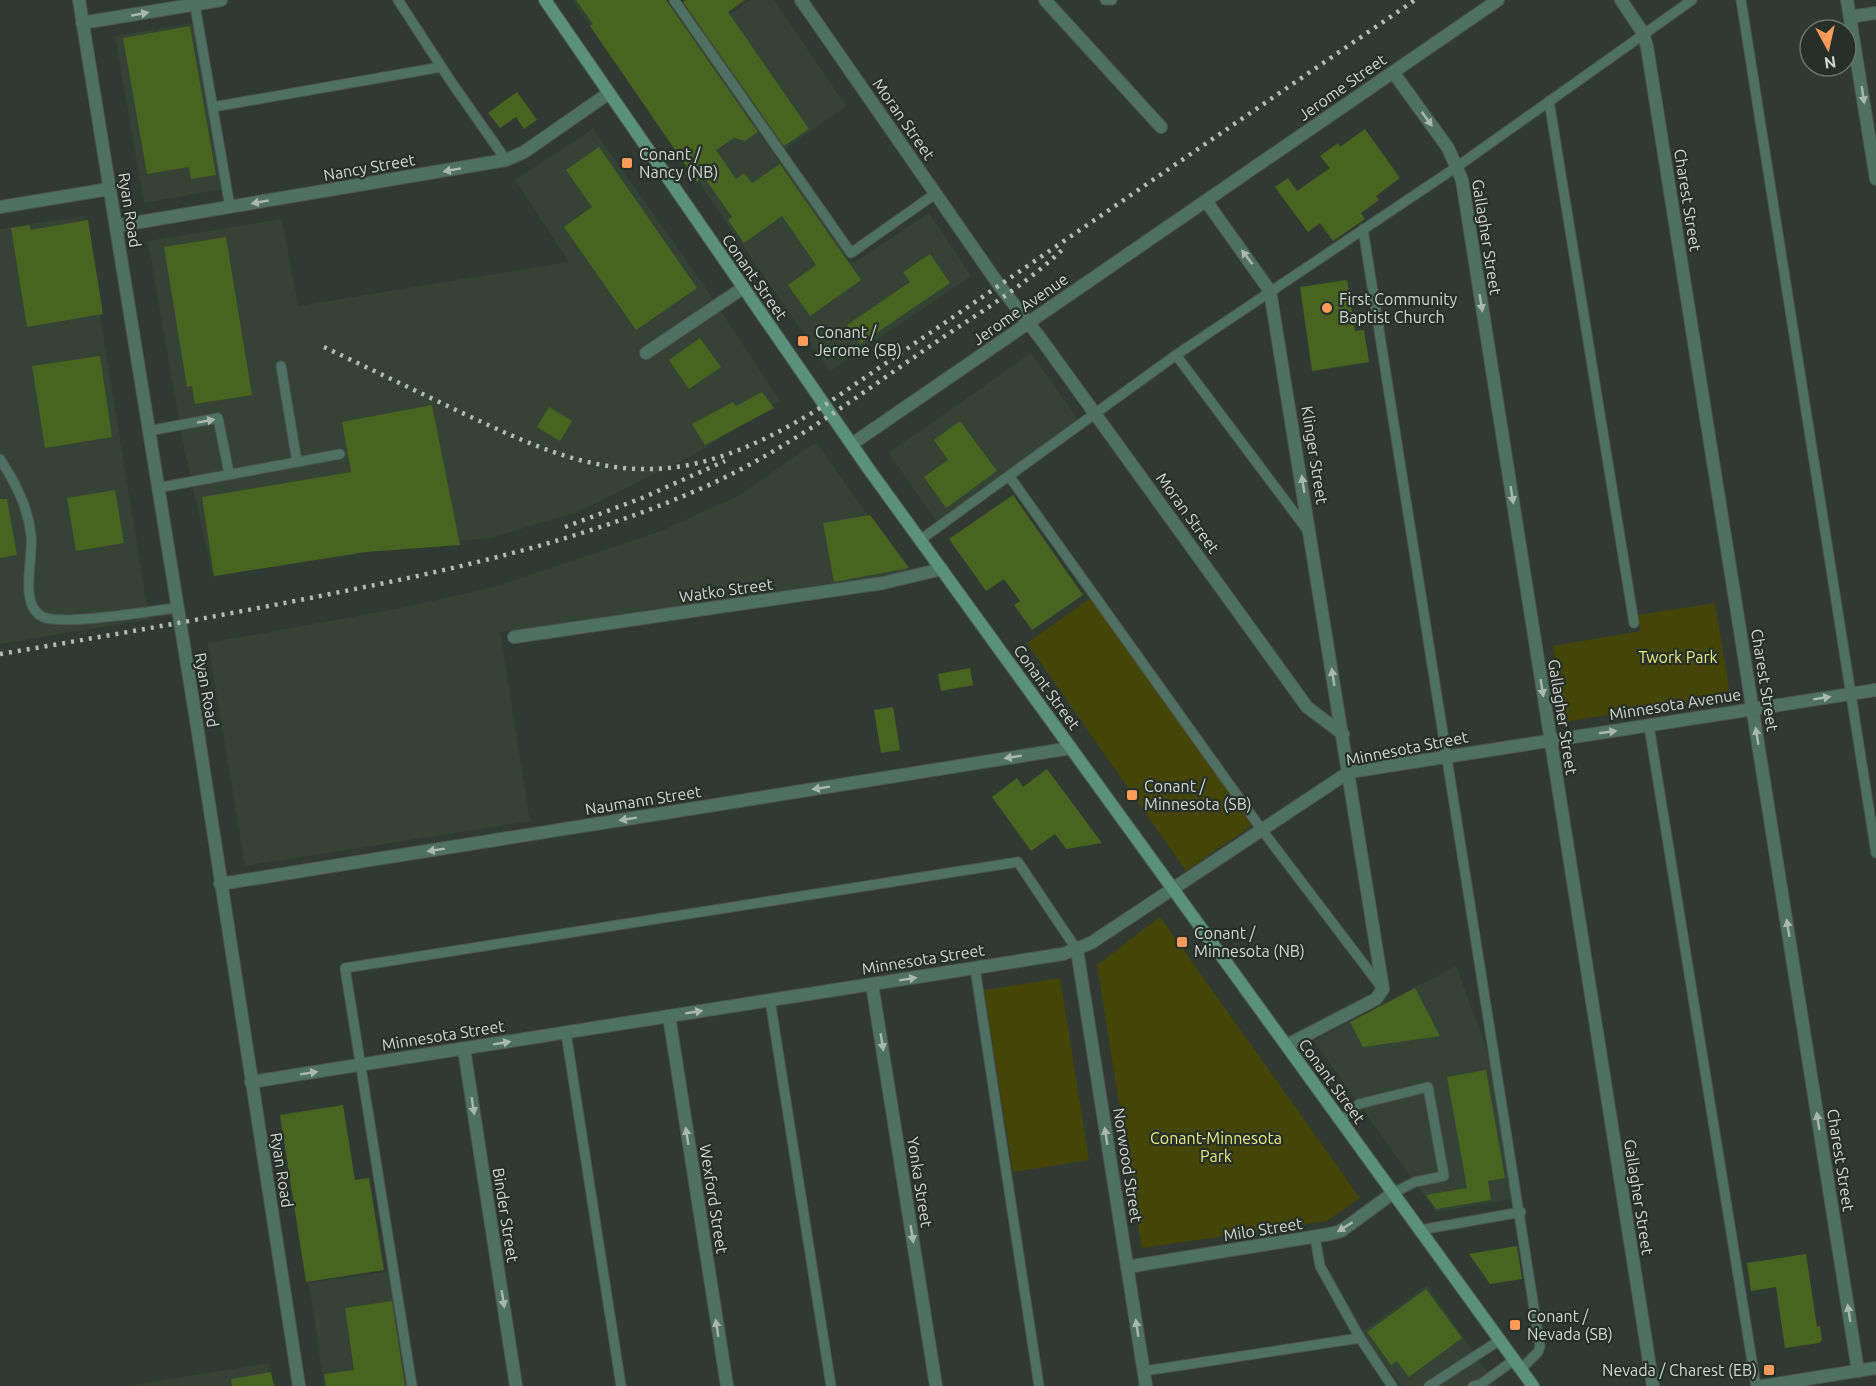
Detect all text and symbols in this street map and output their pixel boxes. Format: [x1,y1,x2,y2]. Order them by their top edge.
one-way arrow [131,9,150,18]
north arrow [1798,18,1858,78]
street label: Jerome Street [1295,50,1390,124]
text: N [1823,53,1837,73]
street label: Moran Street [869,75,939,164]
one-way arrow [1858,86,1867,105]
one-way arrow [1421,112,1433,127]
place label: Conant / Nancy (NB) [639,145,718,182]
street label: Charest Street [1671,147,1705,253]
street label: Nancy Street [322,150,417,184]
marker: Conant / Nancy (NB) [620,156,634,170]
one-way arrow [443,165,462,174]
street label: Ryan Road [115,171,145,249]
street label: Gallagher Street [1469,178,1505,297]
one-way arrow [250,198,269,207]
street label: Conant Street [719,231,792,324]
one-way arrow [1242,249,1254,264]
street label: Jerome Avenue [969,269,1071,349]
place label: First Community Baptist Church [1339,290,1457,326]
one-way arrow [1477,293,1486,312]
marker: First Community Baptist Church [1320,301,1334,315]
place label: Conant / Jerome (SB) [815,323,902,360]
marker: Conant / Jerome (SB) [796,334,810,348]
street label: Klinger Street [1298,405,1332,506]
one-way arrow [196,416,215,425]
street label: Moran Street [1153,469,1224,557]
one-way arrow [1298,474,1307,493]
one-way arrow [1507,486,1516,505]
street label: Watko Street [678,574,775,605]
street label: Charest Street [1748,627,1782,733]
street label: Conant Street [1010,641,1084,733]
park label: Twork Park [1638,648,1718,666]
street label: Ryan Road [192,651,222,729]
street label: Gallagher Street [1545,658,1581,777]
one-way arrow [1329,667,1338,686]
one-way arrow [1538,679,1547,698]
street label: Minnesota Avenue [1608,685,1742,723]
one-way arrow [1812,694,1831,703]
one-way arrow [1753,726,1762,745]
street label: Minnesota Street [1344,727,1470,769]
one-way arrow [1599,727,1618,736]
one-way arrow [1004,753,1023,762]
place label: Conant / Minnesota (SB) [1144,777,1252,814]
street label: Naumann Street [584,782,703,818]
one-way arrow [811,784,830,793]
marker: Conant / Minnesota (SB) [1125,788,1139,802]
one-way arrow [618,814,637,823]
one-way arrow [426,845,445,854]
one-way arrow [1783,919,1792,938]
place label: Conant / Minnesota (NB) [1194,924,1305,961]
marker: Conant / Minnesota (NB) [1175,935,1189,949]
street label: Minnesota Street [860,940,986,978]
one-way arrow [898,974,917,983]
one-way arrow [685,1007,704,1016]
street label: Minnesota Street [380,1016,506,1054]
one-way arrow [877,1033,886,1052]
street label: Conant Street [1295,1035,1369,1127]
one-way arrow [493,1038,512,1047]
one-way arrow [300,1068,319,1077]
one-way arrow [468,1097,477,1116]
street label: Norwood Street [1110,1106,1146,1224]
street label: Charest Street [1824,1107,1858,1213]
one-way arrow [1814,1111,1823,1130]
one-way arrow [683,1126,692,1145]
one-way arrow [1102,1126,1111,1145]
park label: Conant-Minnesota Park [1150,1129,1282,1165]
street label: Ryan Road [267,1131,297,1209]
street label: Yonka Street [904,1135,936,1229]
street label: Gallagher Street [1621,1138,1657,1257]
street label: Wexford Street [696,1143,732,1256]
street label: Binder Street [490,1166,522,1264]
street label: Milo Street [1222,1214,1304,1244]
one-way arrow [1337,1221,1354,1232]
one-way arrow [908,1225,917,1244]
one-way arrow [498,1290,507,1309]
one-way arrow [1844,1304,1853,1323]
place label: Conant / Nevada (SB) [1527,1307,1613,1344]
marker: Conant / Nevada (SB) [1508,1318,1522,1332]
one-way arrow [713,1319,722,1338]
one-way arrow [1132,1319,1141,1338]
place label: Nevada / Charest (EB) [1602,1361,1757,1380]
marker: Nevada / Charest (EB) [1762,1363,1776,1377]

